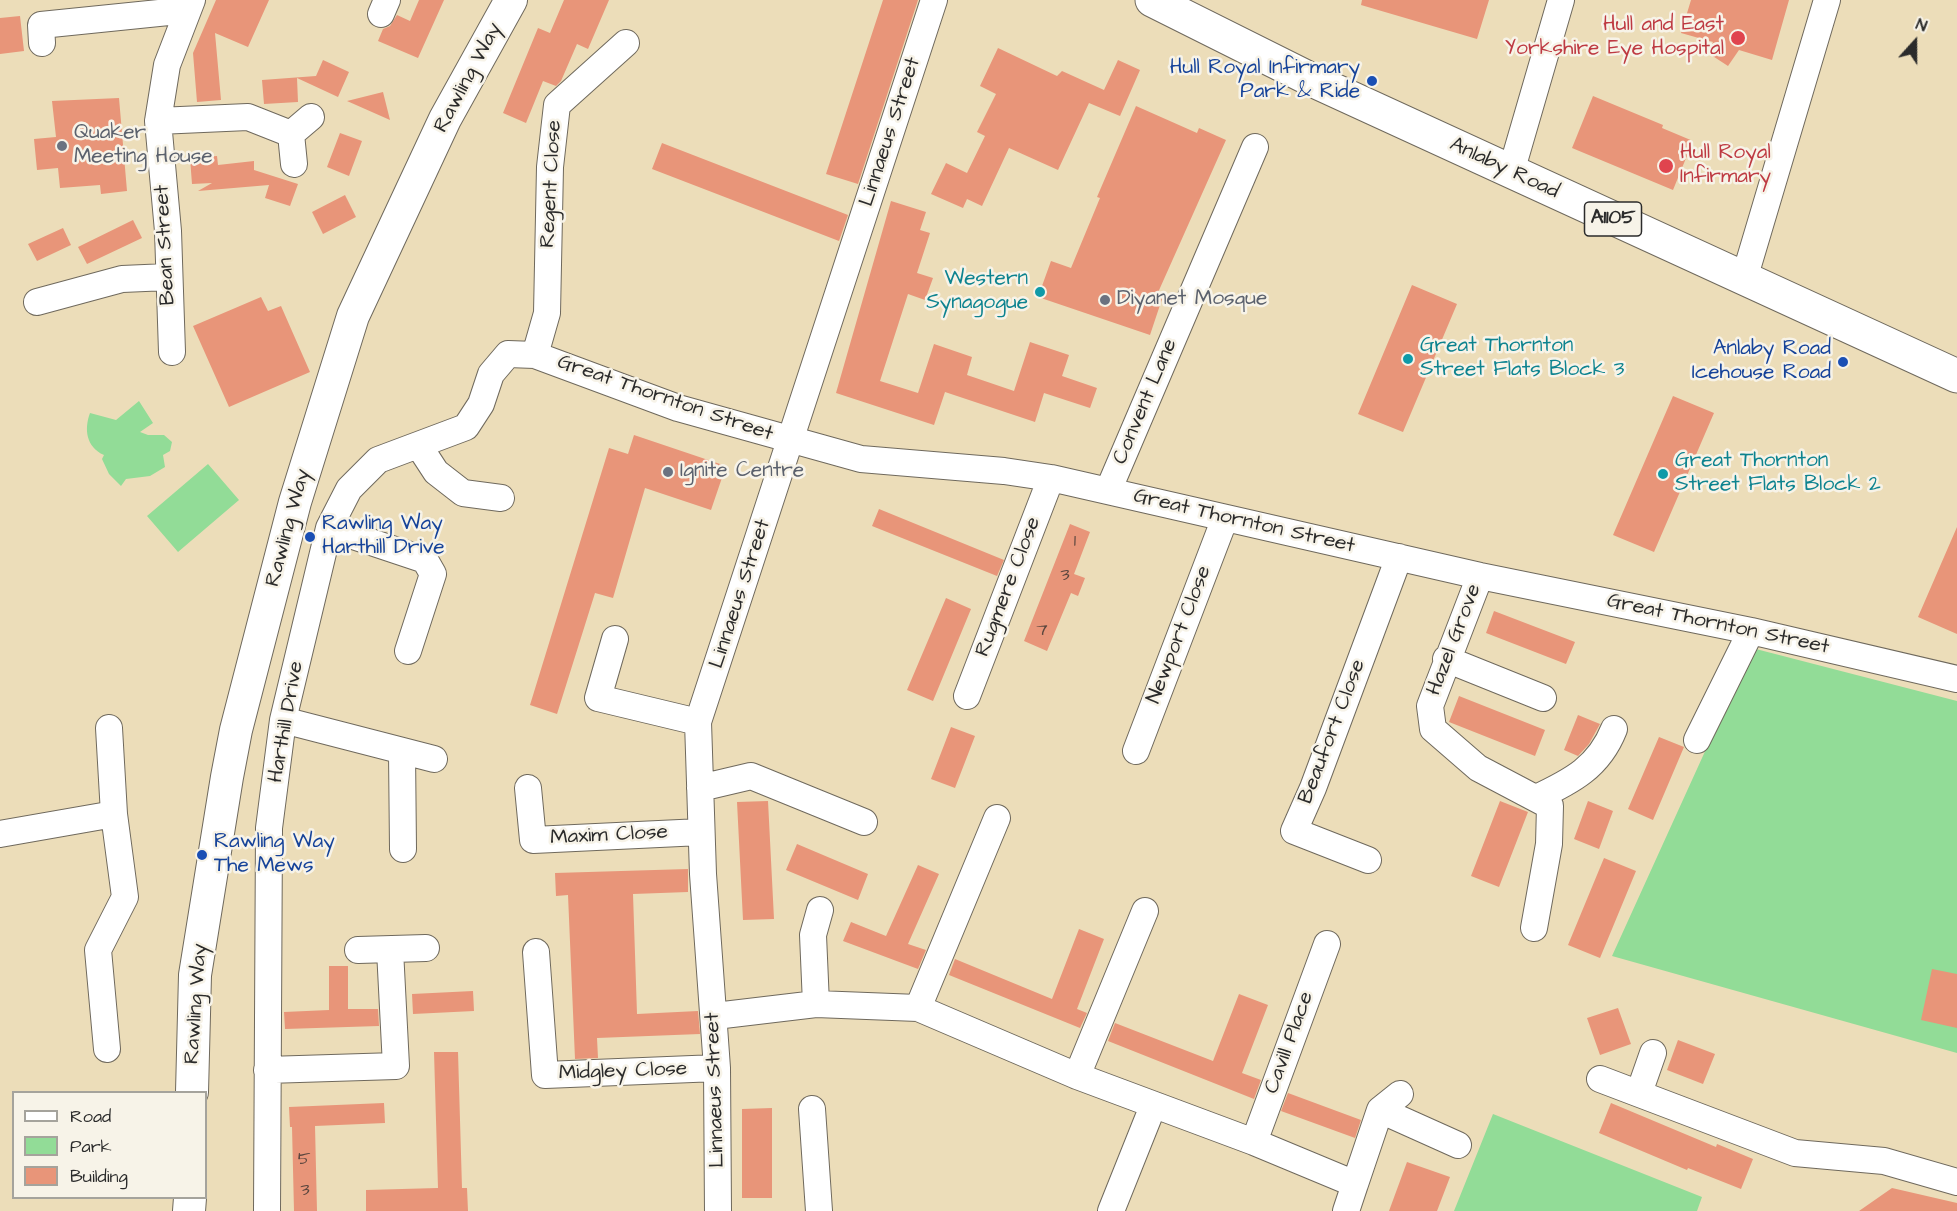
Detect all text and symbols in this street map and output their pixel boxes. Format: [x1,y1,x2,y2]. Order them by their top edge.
north arrow [1885,12,1945,72]
place label: Hull and East Yorkshire Eye Hospital [1505,13,1724,63]
text: N [1913,13,1930,37]
street label: Rawling Way [430,19,508,137]
marker: Hull and East Yorkshire Eye Hospital [1729,29,1747,47]
street label: Linnaeus Street [855,54,927,210]
place label: Hull Royal Infirmary Park & Ride [1170,56,1360,106]
marker: Hull Royal Infirmary Park & Ride [1365,74,1379,88]
street label: Regent Close [536,120,568,248]
place label: Quaker Meeting House [74,121,213,171]
street label: Anlaby Road [1445,133,1563,205]
marker: Quaker Meeting House [55,139,69,153]
place label: Hull Royal Infirmary [1680,141,1771,191]
marker: Hull Royal Infirmary [1657,157,1675,175]
street label: Bean Street [150,184,182,306]
road number: A1105 [1584,202,1642,236]
place label: Western Synagogue [926,267,1028,317]
marker: Western Synagogue [1033,285,1047,299]
place label: Diyanet Mosque [1117,287,1267,313]
marker: Diyanet Mosque [1098,293,1112,307]
place label: Great Thornton Street Flats Block 3 [1420,334,1624,384]
street label: Convent Lane [1108,335,1184,469]
place label: Anlaby Road Icehouse Road [1692,337,1831,387]
street label: Great Thornton Street [554,350,776,448]
marker: Great Thornton Street Flats Block 3 [1401,352,1415,366]
marker: Anlaby Road Icehouse Road [1836,355,1850,369]
place label: Great Thornton Street Flats Block 2 [1675,449,1881,499]
place label: Ignite Centre [680,459,804,485]
marker: Ignite Centre [661,465,675,479]
street label: Rawling Way [261,466,317,590]
marker: Great Thornton Street Flats Block 2 [1656,467,1670,481]
street label: Great Thornton Street [1131,484,1357,560]
place label: Rawling Way Harthill Drive [322,512,445,562]
street label: Rugmere Close [971,514,1047,660]
street label: Linnaeus Street [705,516,777,672]
marker: Rawling Way Harthill Drive [303,530,317,544]
house number: 1 [1074,531,1076,553]
street label: Newport Close [1142,563,1218,707]
house number: 3 [1060,565,1070,587]
street label: Hazel Grove [1422,581,1488,699]
street label: Great Thornton Street [1605,589,1831,661]
house number: 7 [1036,620,1048,642]
street label: Beaufort Close [1294,656,1372,808]
street label: Harthill Drive [264,659,310,785]
street label: Maxim Close [550,820,668,852]
place label: Rawling Way The Mews [214,830,335,880]
marker: Rawling Way The Mews [195,848,209,862]
street label: Rawling Way [180,943,214,1065]
street label: Cavill Place [1260,989,1320,1097]
street label: Linnaeus Street [701,1012,731,1168]
street label: Midgley Close [558,1057,688,1087]
legend [12,1091,207,1199]
text: Road [70,1104,111,1129]
text: Park [70,1134,112,1159]
house number: 5 [298,1149,310,1171]
text: Building [70,1164,128,1189]
house number: 3 [300,1180,310,1202]

